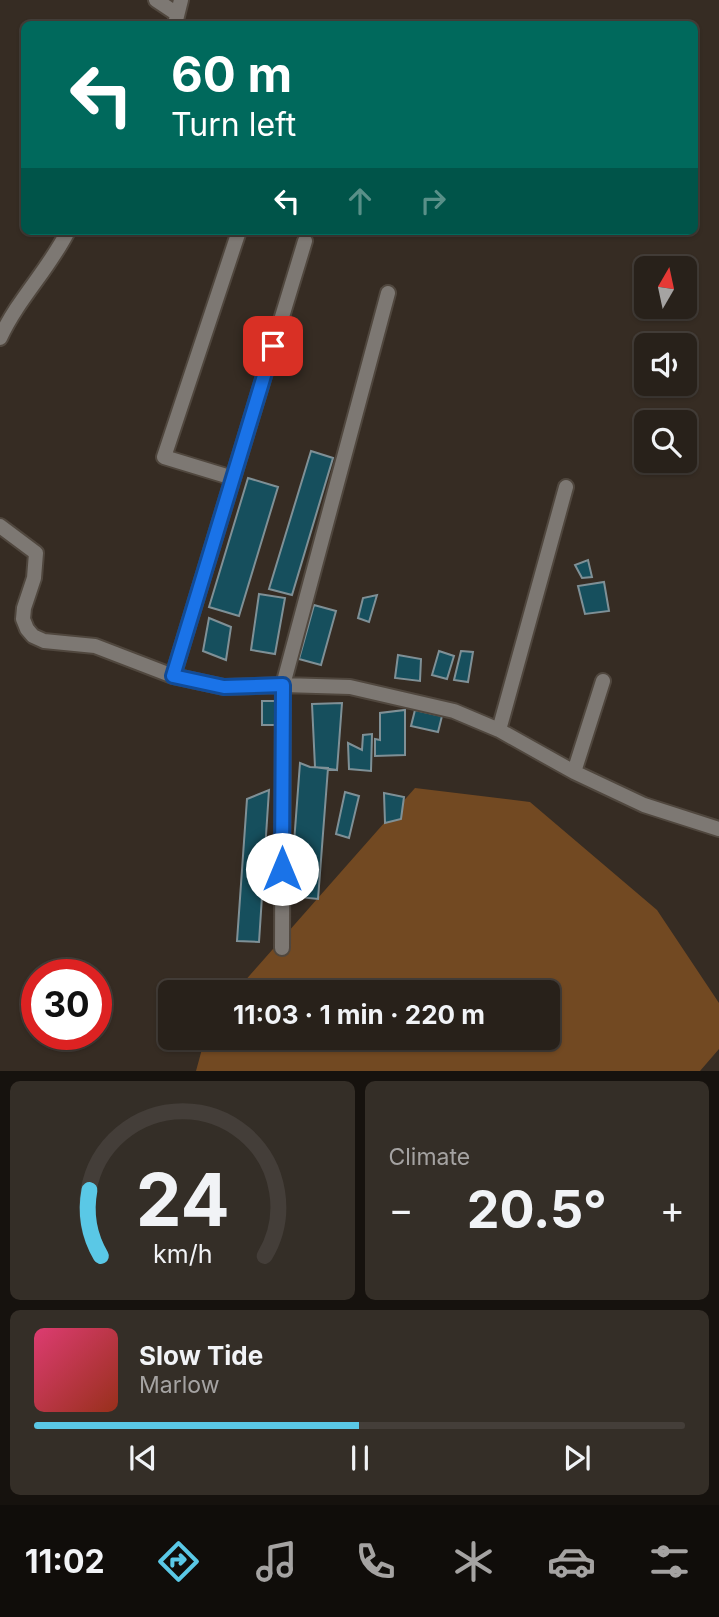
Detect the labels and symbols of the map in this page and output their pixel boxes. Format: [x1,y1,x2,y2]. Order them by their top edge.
north arrow [634,256,696,318]
pin [243,316,303,376]
position arrow [245,832,319,906]
speed limit sign: 30 [21,959,112,1050]

